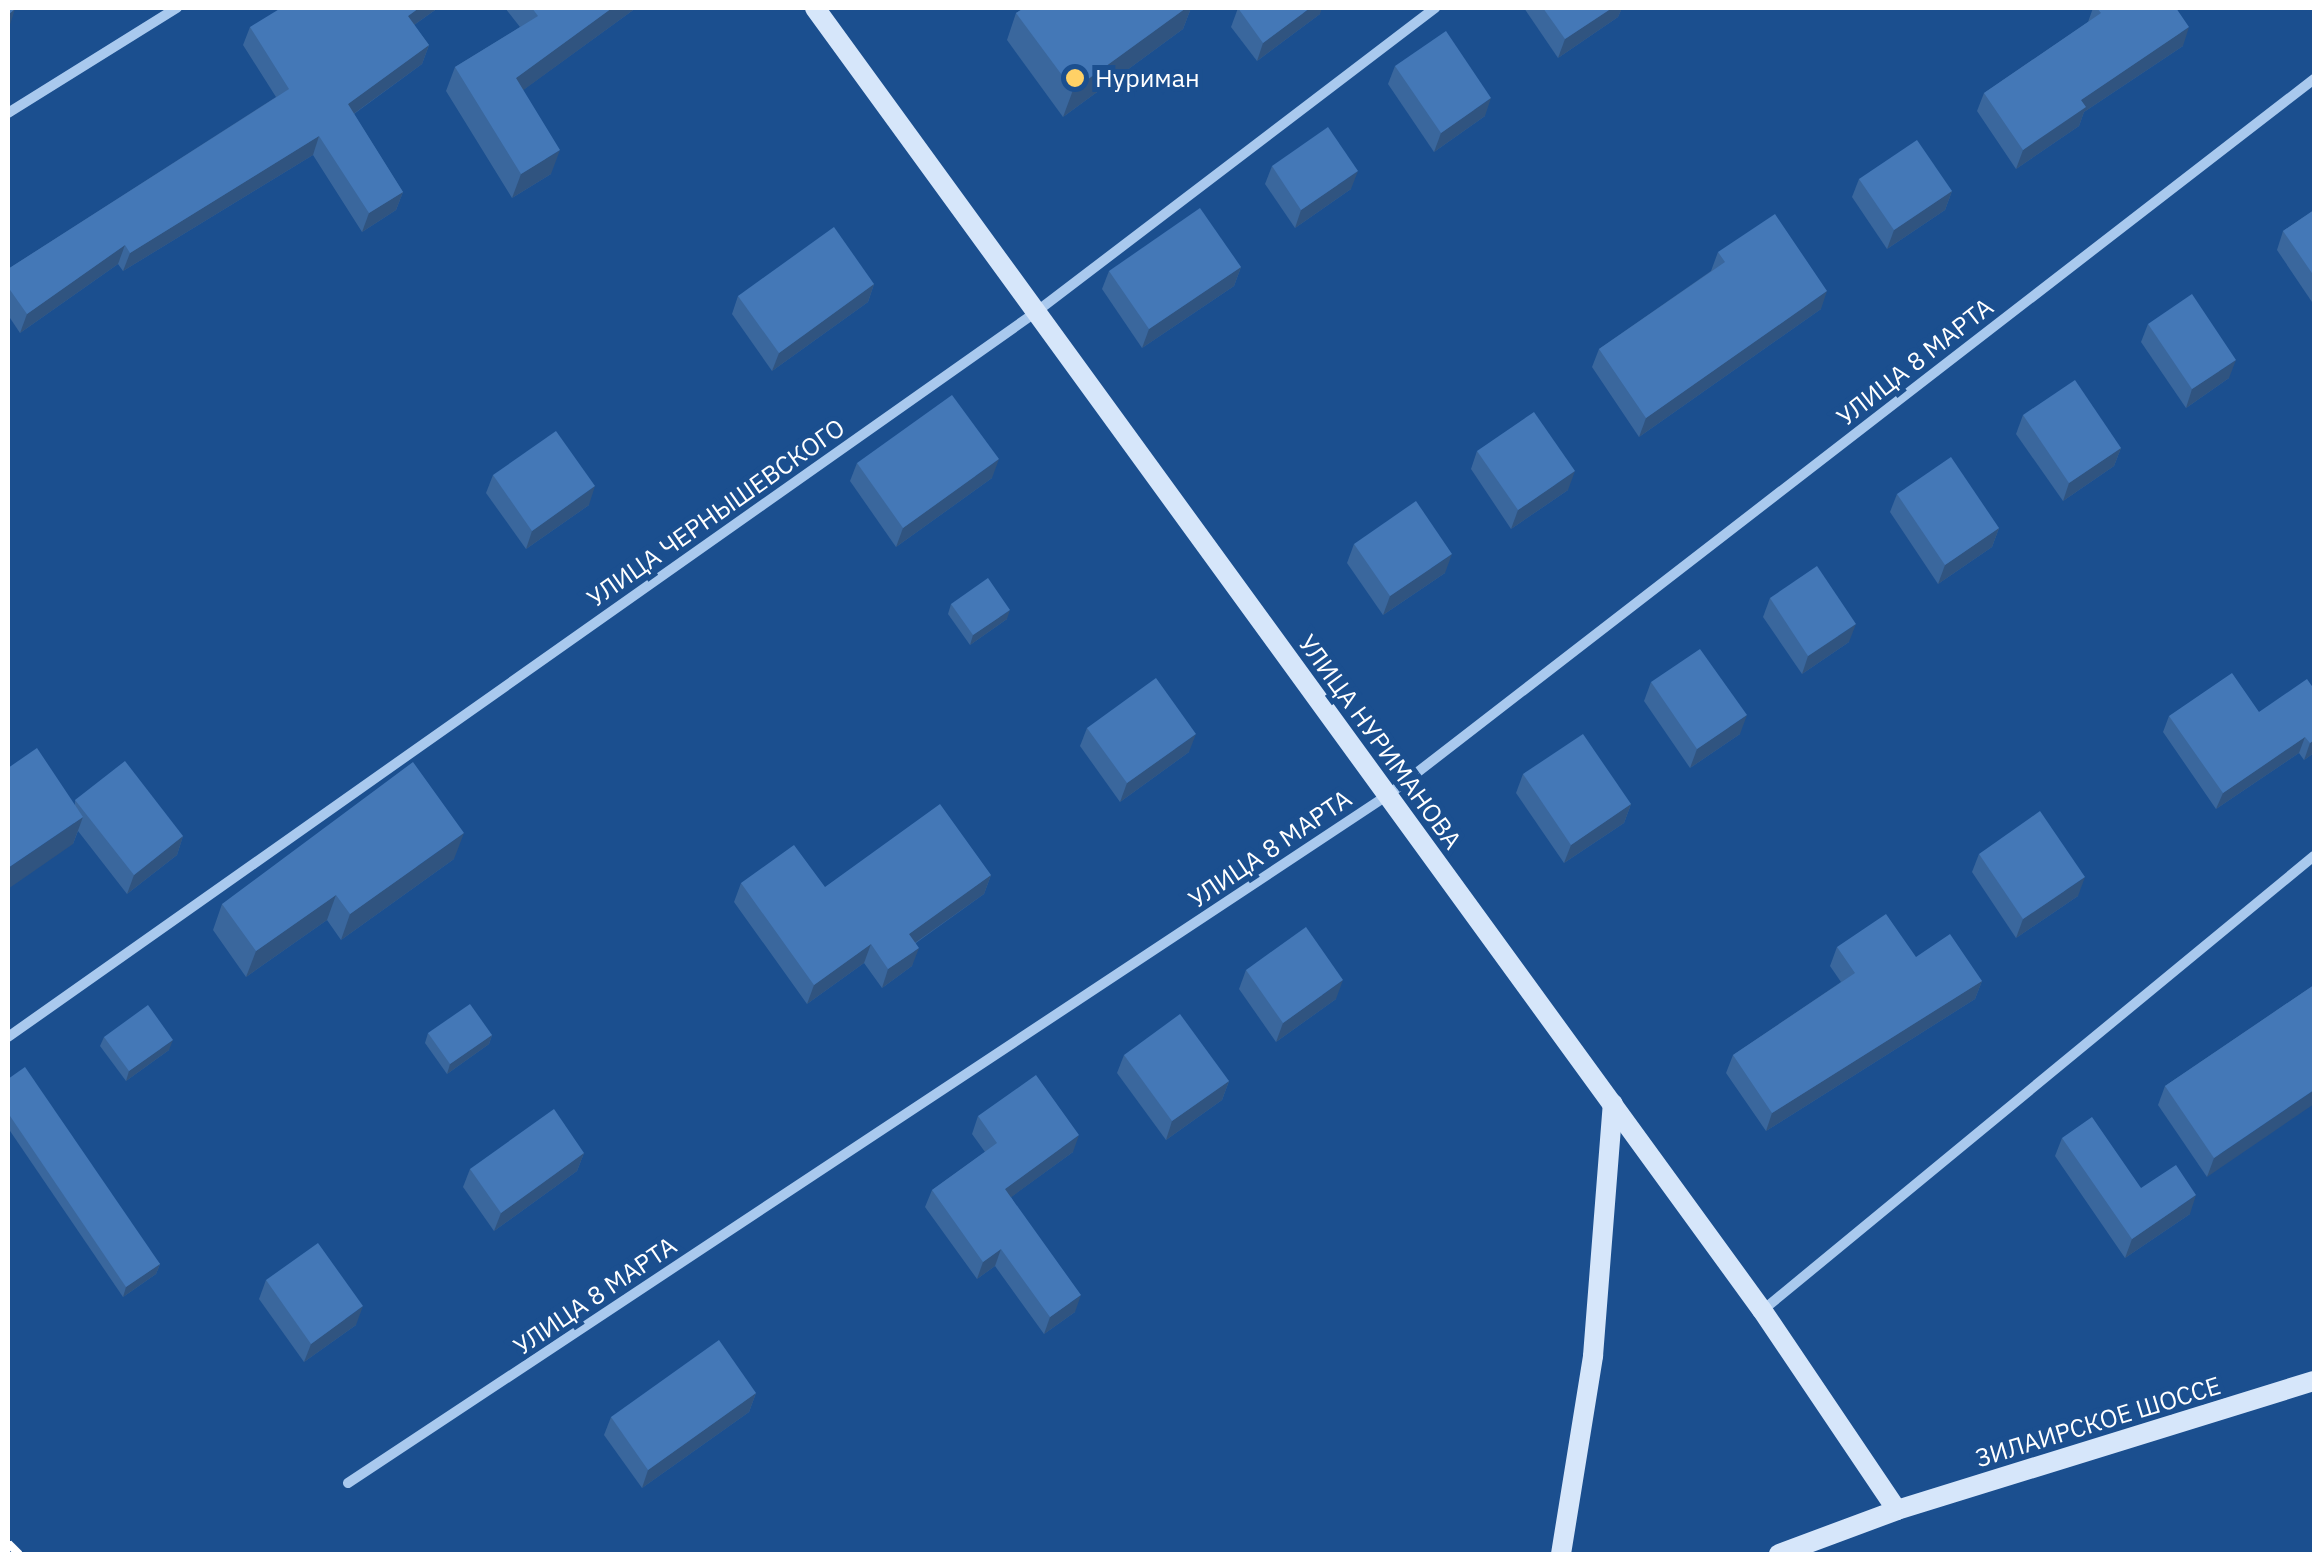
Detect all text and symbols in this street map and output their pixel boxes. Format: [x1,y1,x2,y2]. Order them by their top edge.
place label: Нуриман [1095,63,1200,93]
marker: Нуриман [1064,67,1086,89]
street label: УЛИЦА 8 МАРТА [1831,292,1999,432]
street label: УЛИЦА ЧЕРНЫШЕВСКОГО [582,413,850,613]
street label: УЛИЦА НУРИМАНОВА [1292,629,1468,855]
street label: УЛИЦА 8 МАРТА [1183,784,1357,914]
street label: УЛИЦА 8 МАРТА [508,1231,682,1361]
street label: ЗИЛАИРСКОЕ ШОССЕ [1972,1370,2224,1474]

